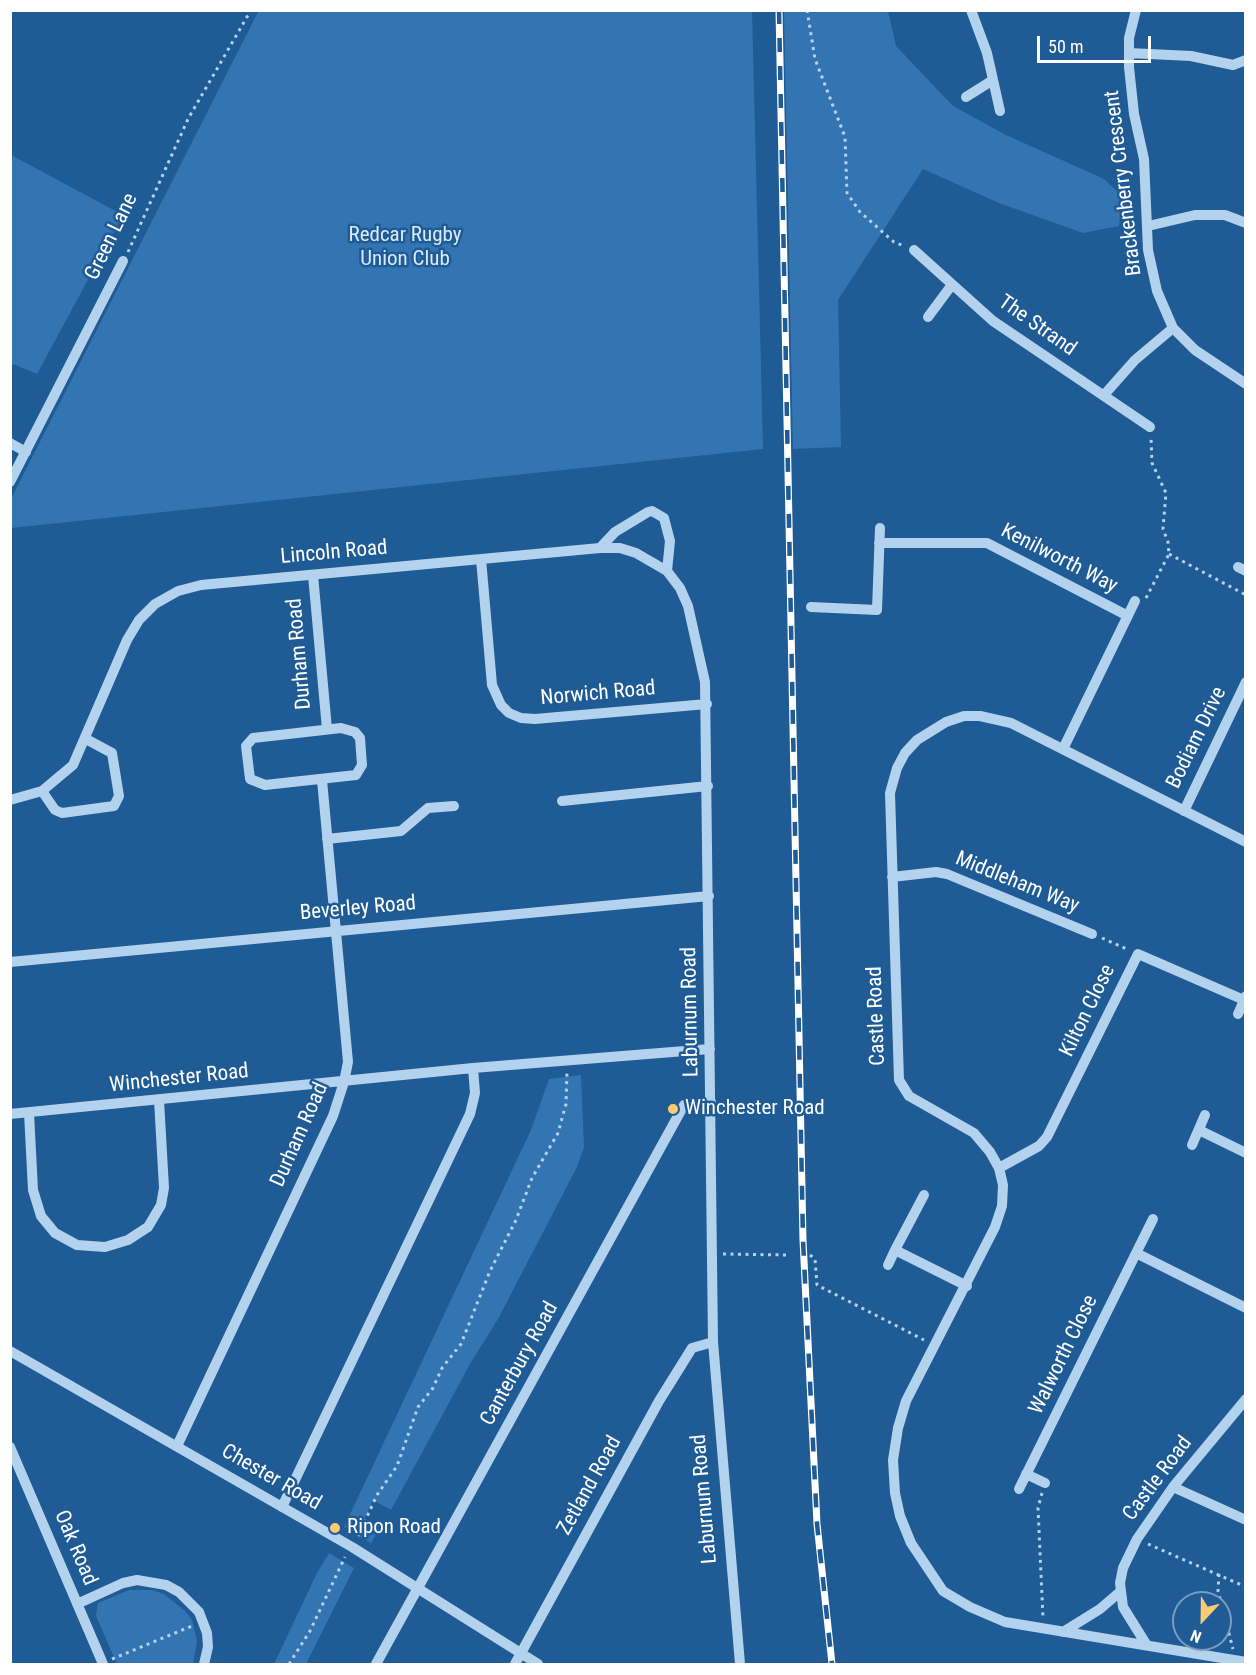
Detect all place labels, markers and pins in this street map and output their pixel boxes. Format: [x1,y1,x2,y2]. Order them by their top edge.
place label: Winchester Road [685,1096,825,1122]
marker: Winchester Road [666,1102,680,1116]
place label: Ripon Road [347,1515,441,1541]
marker: Ripon Road [328,1521,342,1535]

